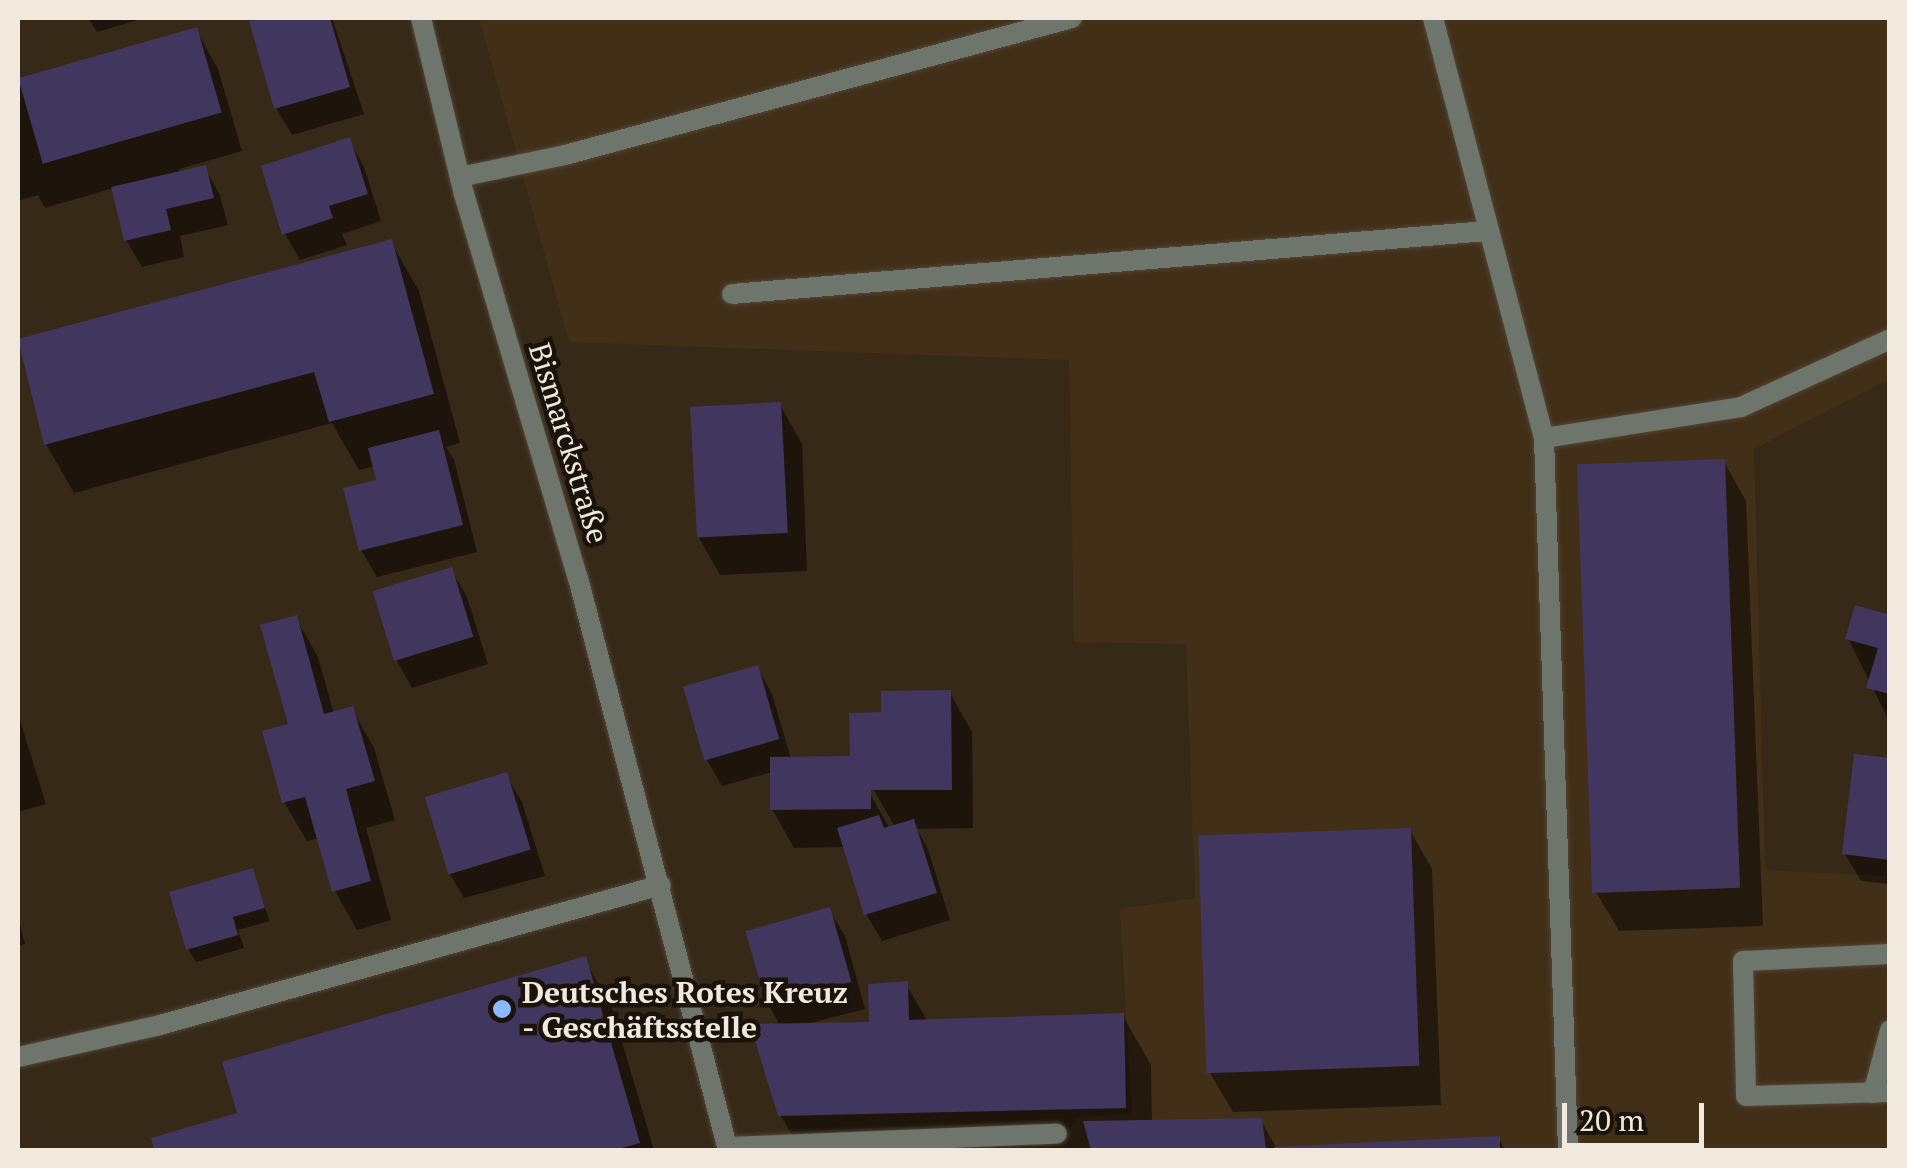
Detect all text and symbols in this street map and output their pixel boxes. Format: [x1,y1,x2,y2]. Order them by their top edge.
street label: Bismarckstraße [521,339,617,547]
place label: Deutsches Rotes Kreuz - Geschäftsstelle [522,974,848,1044]
marker: Deutsches Rotes Kreuz - Geschäftsstelle [491,998,513,1020]
scale bar [1567,1083,1710,1145]
text: 20 m [1579,1100,1644,1140]

